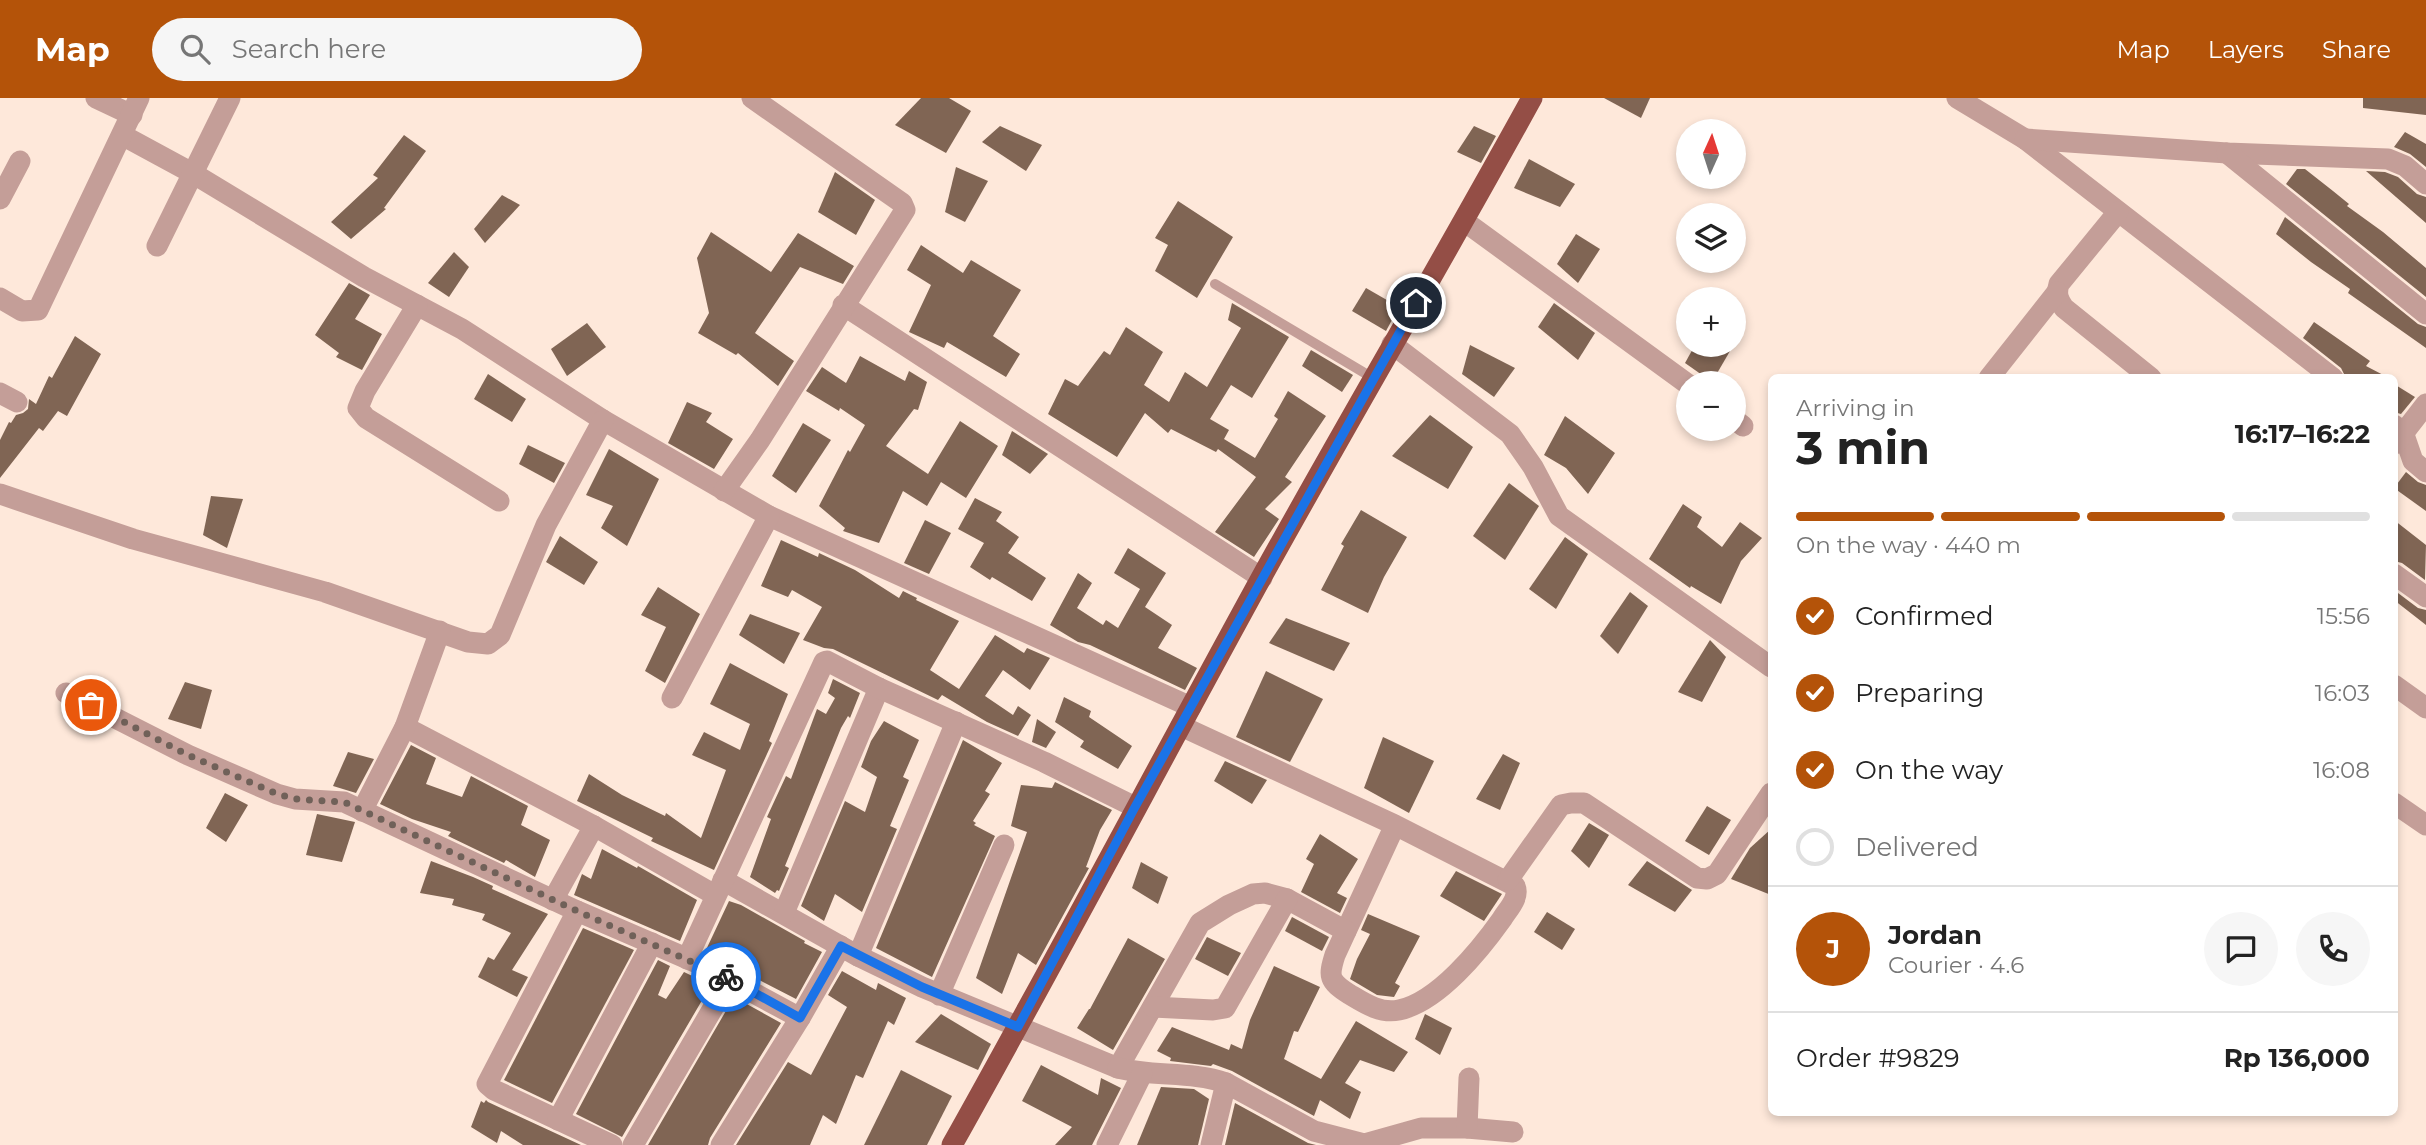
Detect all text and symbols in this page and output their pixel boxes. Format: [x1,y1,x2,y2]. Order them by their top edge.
search box [152,18,642,81]
text: Map [35,29,110,69]
icon: search [176,30,214,68]
text: Search here [232,33,386,65]
text: Map [2116,35,2170,64]
text: Layers [2208,35,2284,64]
text: Share [2322,35,2391,64]
north arrow [1676,119,1746,189]
map controls [1676,119,1746,441]
button: layers [1676,203,1746,273]
pin [1386,273,1446,333]
icon: home [1397,284,1435,322]
button: + [1676,287,1746,357]
button: − [1676,371,1746,441]
text: Arriving in [1796,394,1915,422]
text: 16:17–16:22 [2235,418,2370,450]
text: 3 min [1796,419,1930,476]
text: On the way · 440 m [1796,531,2021,559]
icon: check [1796,597,1834,635]
text: Confirmed [1855,600,1994,632]
text: 15:56 [2317,602,2370,630]
icon: check [1796,674,1834,712]
pin [61,675,121,735]
text: Preparing [1855,677,1984,709]
text: 16:03 [2315,679,2370,707]
icon: bag [72,686,110,724]
icon: check [1796,751,1834,789]
text: On the way [1855,754,2003,786]
text: 16:08 [2313,756,2370,784]
text: Delivered [1855,831,1979,863]
button: chat [2204,912,2278,986]
button: phone [2296,912,2370,986]
text: Jordan [1888,919,1982,951]
text: J [1826,933,1840,965]
courier [691,942,761,1012]
text: Courier · 4.6 [1888,951,2024,979]
icon: bike [707,958,745,996]
text: Order #9829 [1796,1042,1960,1074]
text: Rp 136,000 [2224,1042,2370,1074]

